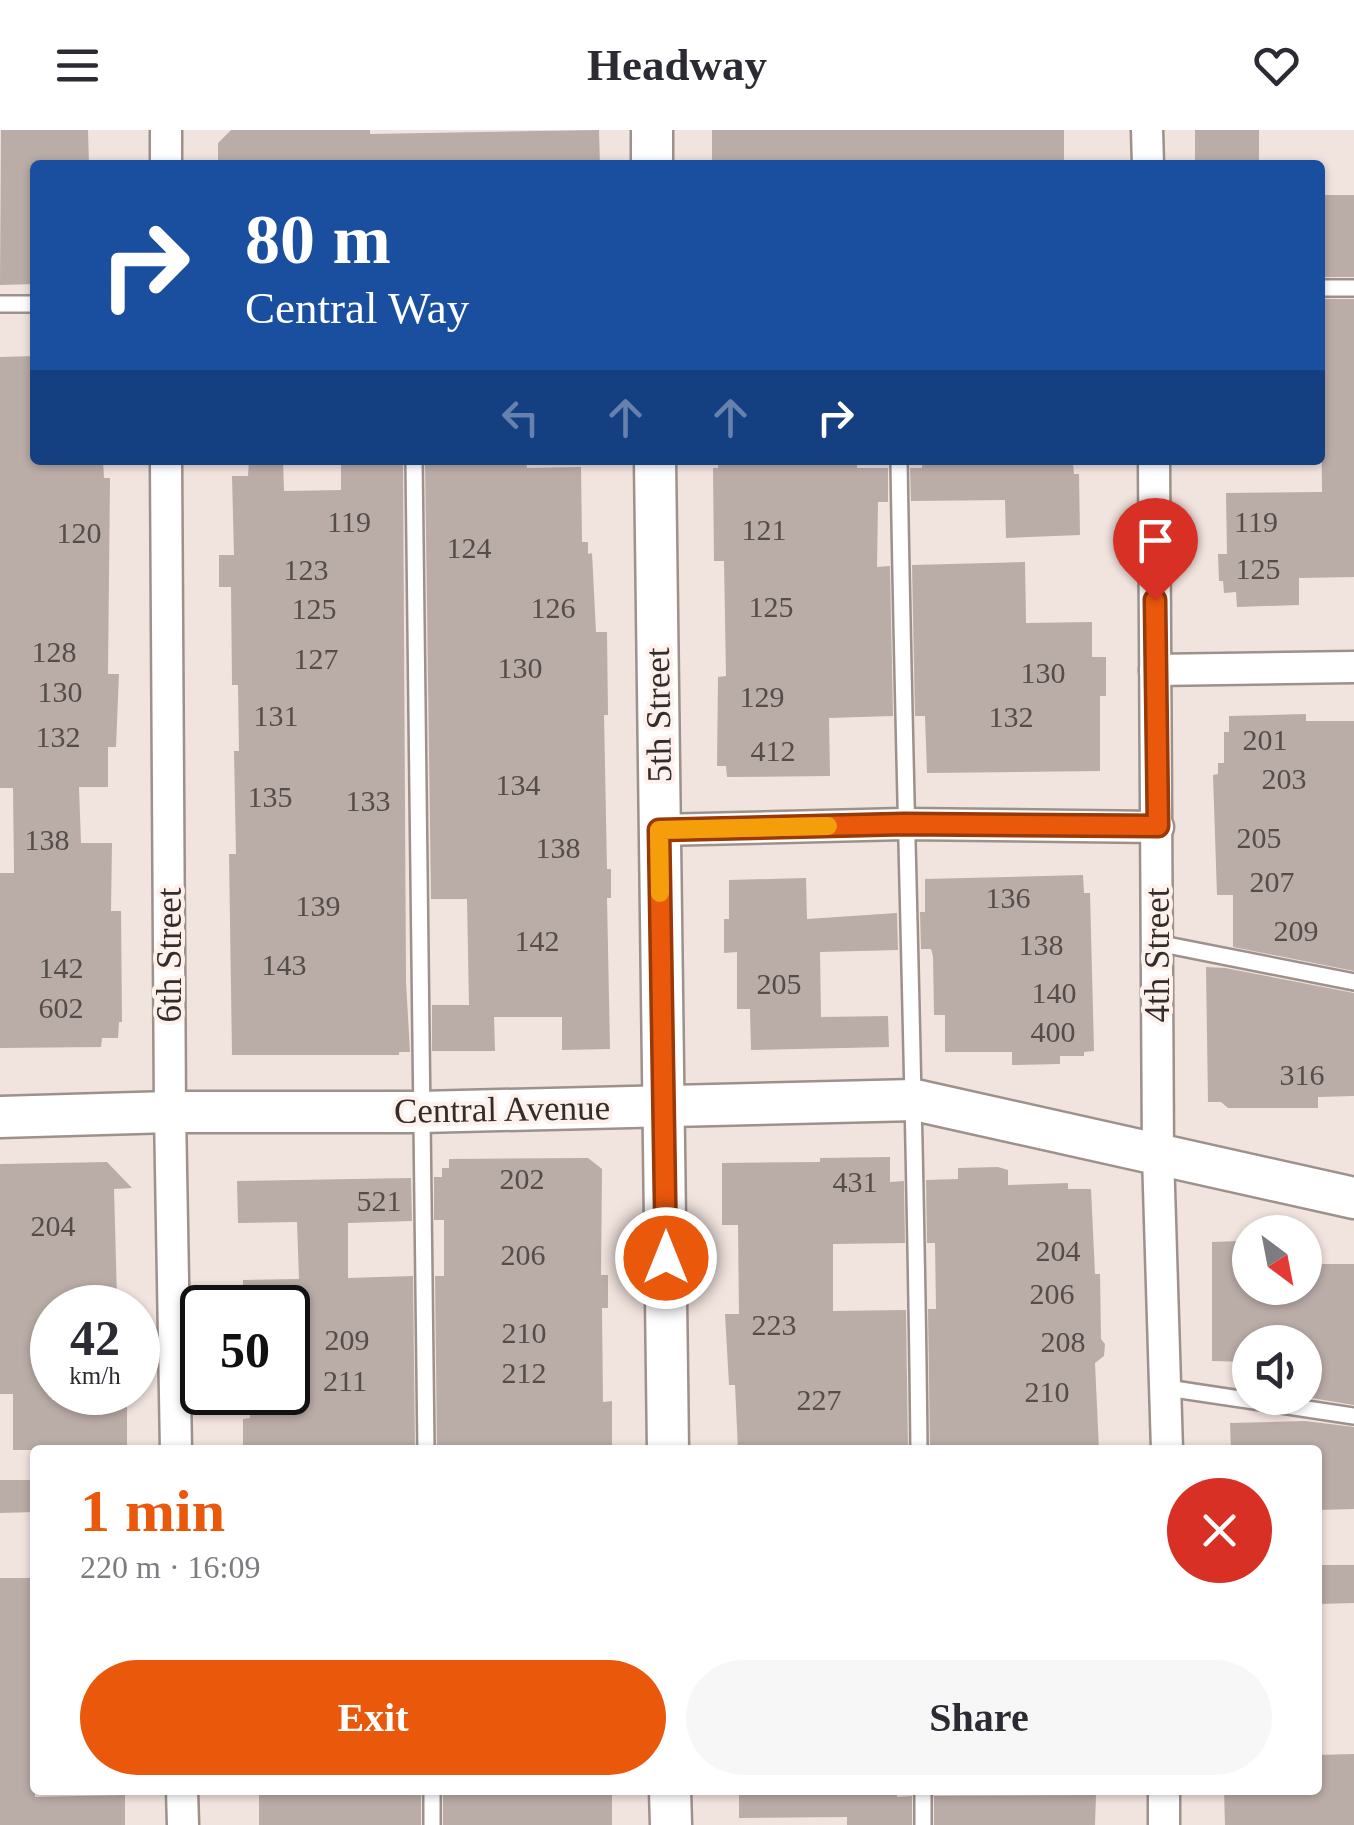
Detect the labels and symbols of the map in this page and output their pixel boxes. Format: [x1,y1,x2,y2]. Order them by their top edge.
pin [1113,498,1198,601]
house number: 119 [327,505,371,538]
house number: 119 [1234,505,1278,538]
house number: 121 [742,513,787,546]
house number: 120 [57,516,102,549]
house number: 124 [447,531,492,564]
house number: 125 [1236,552,1281,585]
house number: 123 [284,553,329,586]
house number: 125 [749,590,794,623]
house number: 126 [531,591,576,624]
house number: 125 [292,592,337,625]
house number: 128 [32,635,77,668]
house number: 127 [294,642,339,675]
street label: 5th Street [638,647,679,783]
house number: 130 [498,651,543,684]
house number: 130 [1021,656,1066,689]
house number: 130 [38,675,83,708]
house number: 129 [740,680,785,713]
house number: 131 [254,699,299,732]
house number: 132 [989,700,1034,733]
house number: 132 [36,720,81,753]
house number: 201 [1243,723,1288,756]
house number: 412 [751,734,796,767]
house number: 203 [1262,762,1307,795]
house number: 134 [496,768,541,801]
house number: 135 [248,780,293,813]
house number: 133 [346,784,391,817]
house number: 205 [1237,821,1282,854]
house number: 138 [25,823,70,856]
house number: 138 [536,831,581,864]
house number: 207 [1250,865,1295,898]
house number: 136 [986,881,1031,914]
street label: 6th Street [150,887,189,1023]
street label: 4th Street [1138,887,1177,1023]
house number: 139 [296,889,341,922]
house number: 209 [1274,914,1319,947]
house number: 142 [515,924,560,957]
house number: 138 [1019,928,1064,961]
house number: 143 [262,948,307,981]
house number: 142 [39,951,84,984]
house number: 205 [757,967,802,1000]
house number: 140 [1032,976,1077,1009]
house number: 602 [39,991,84,1024]
house number: 400 [1031,1015,1076,1048]
house number: 316 [1280,1058,1325,1091]
street label: Central Avenue [394,1088,610,1131]
house number: 202 [500,1162,545,1195]
house number: 431 [833,1165,878,1198]
house number: 521 [357,1184,402,1217]
position arrow [614,1206,718,1310]
house number: 204 [31,1209,76,1242]
north arrow [1232,1215,1322,1305]
house number: 204 [1036,1234,1081,1267]
house number: 206 [501,1238,546,1271]
house number: 206 [1030,1277,1075,1310]
speed limit sign: 50 [180,1285,310,1415]
house number: 223 [752,1308,797,1341]
house number: 210 [502,1316,547,1349]
house number: 209 [325,1323,370,1356]
house number: 208 [1041,1325,1086,1358]
house number: 212 [502,1356,547,1389]
house number: 211 [323,1364,367,1397]
house number: 210 [1025,1375,1070,1408]
house number: 227 [797,1383,842,1416]

